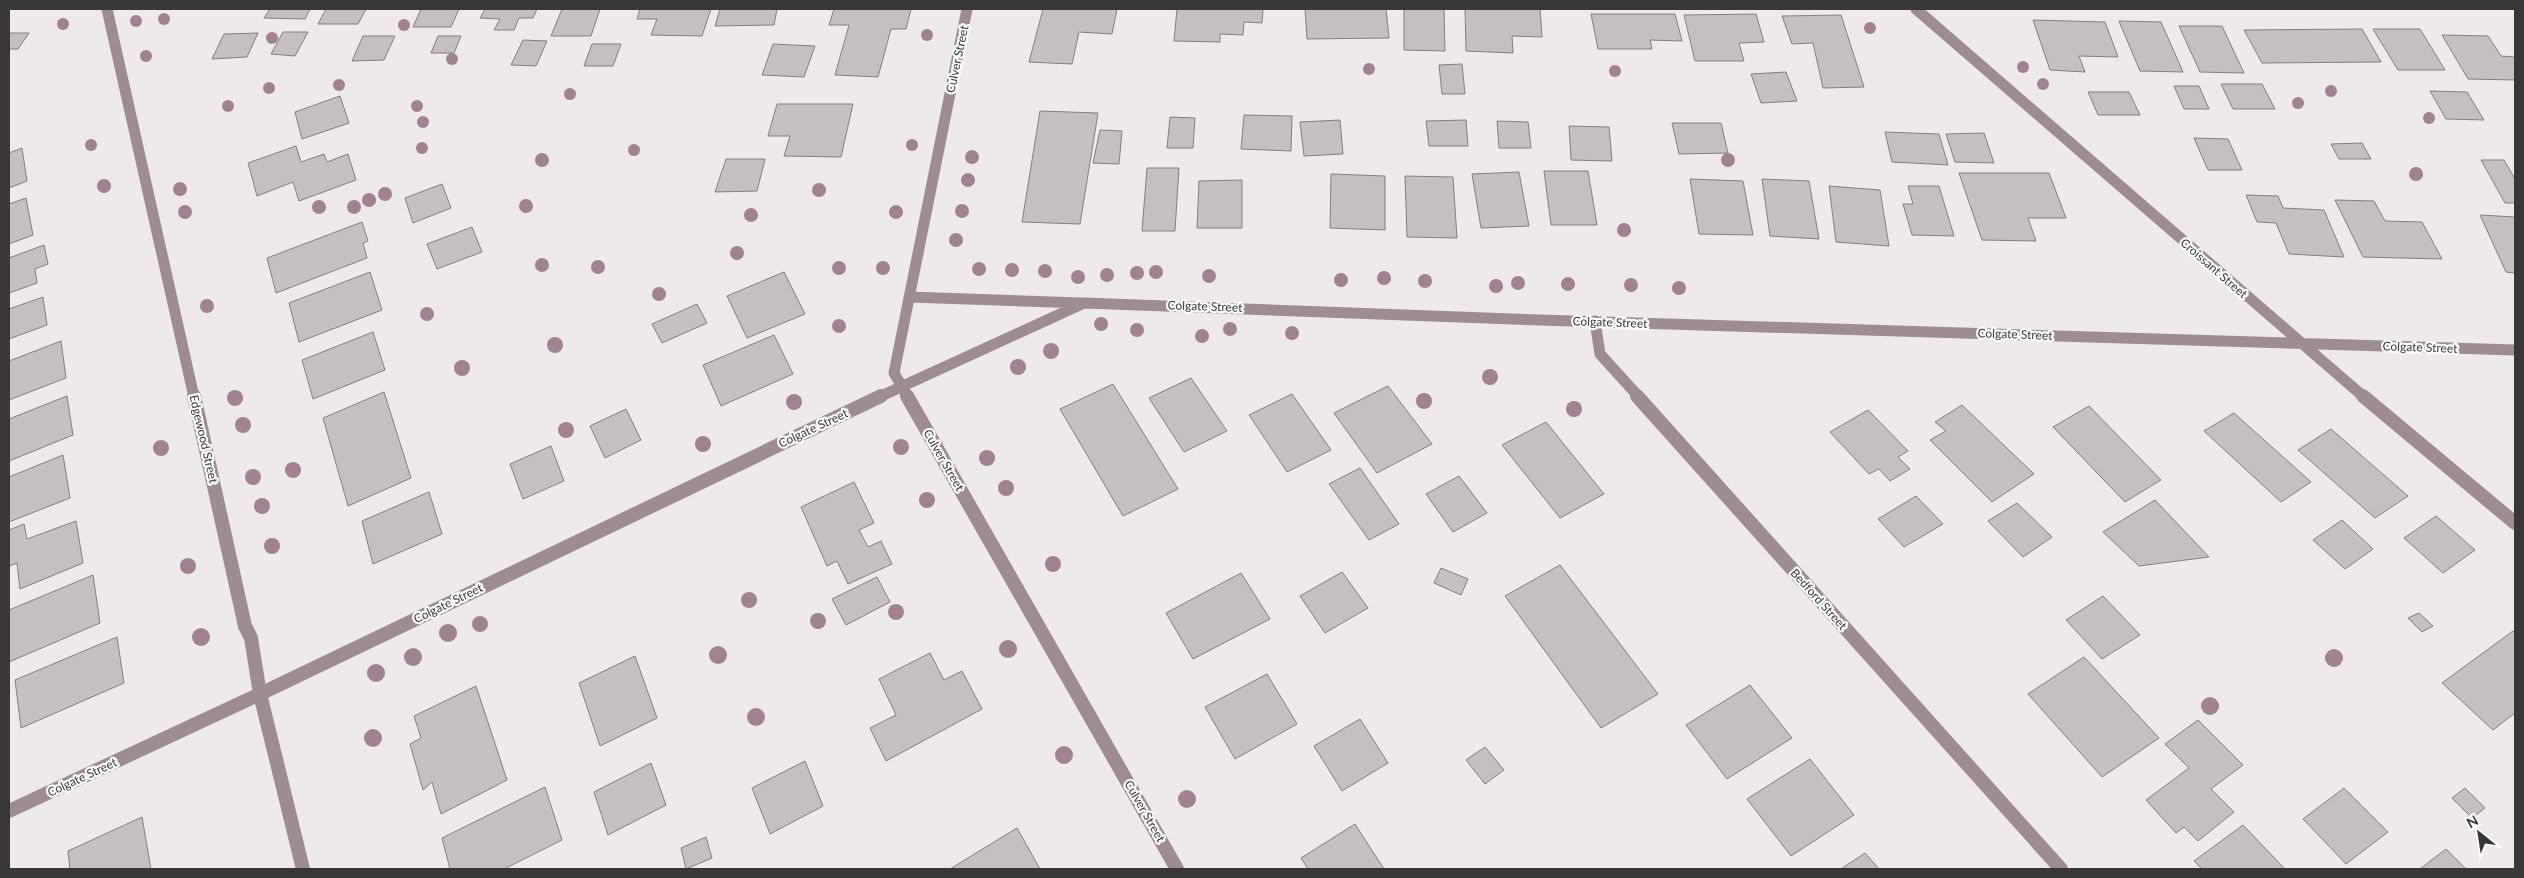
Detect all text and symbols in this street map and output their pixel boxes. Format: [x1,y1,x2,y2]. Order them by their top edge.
street label: Culver Street [943,23,972,94]
street label: Croissant Street [2177,235,2251,302]
street label: Colgate Street [1167,297,1243,315]
street label: Colgate Street [1572,313,1648,331]
street label: Colgate Street [1977,325,2053,343]
street label: Colgate Street [2382,338,2458,356]
street label: Edgewood Street [187,393,222,485]
street label: Colgate Street [776,405,851,451]
street label: Culver Street [920,427,968,494]
street label: Bedford Street [1788,565,1851,633]
street label: Colgate Street [411,580,486,626]
street label: Colgate Street [45,754,120,800]
street label: Culver Street [1121,778,1169,845]
north arrow [2454,808,2504,858]
text: N [2463,811,2481,831]

